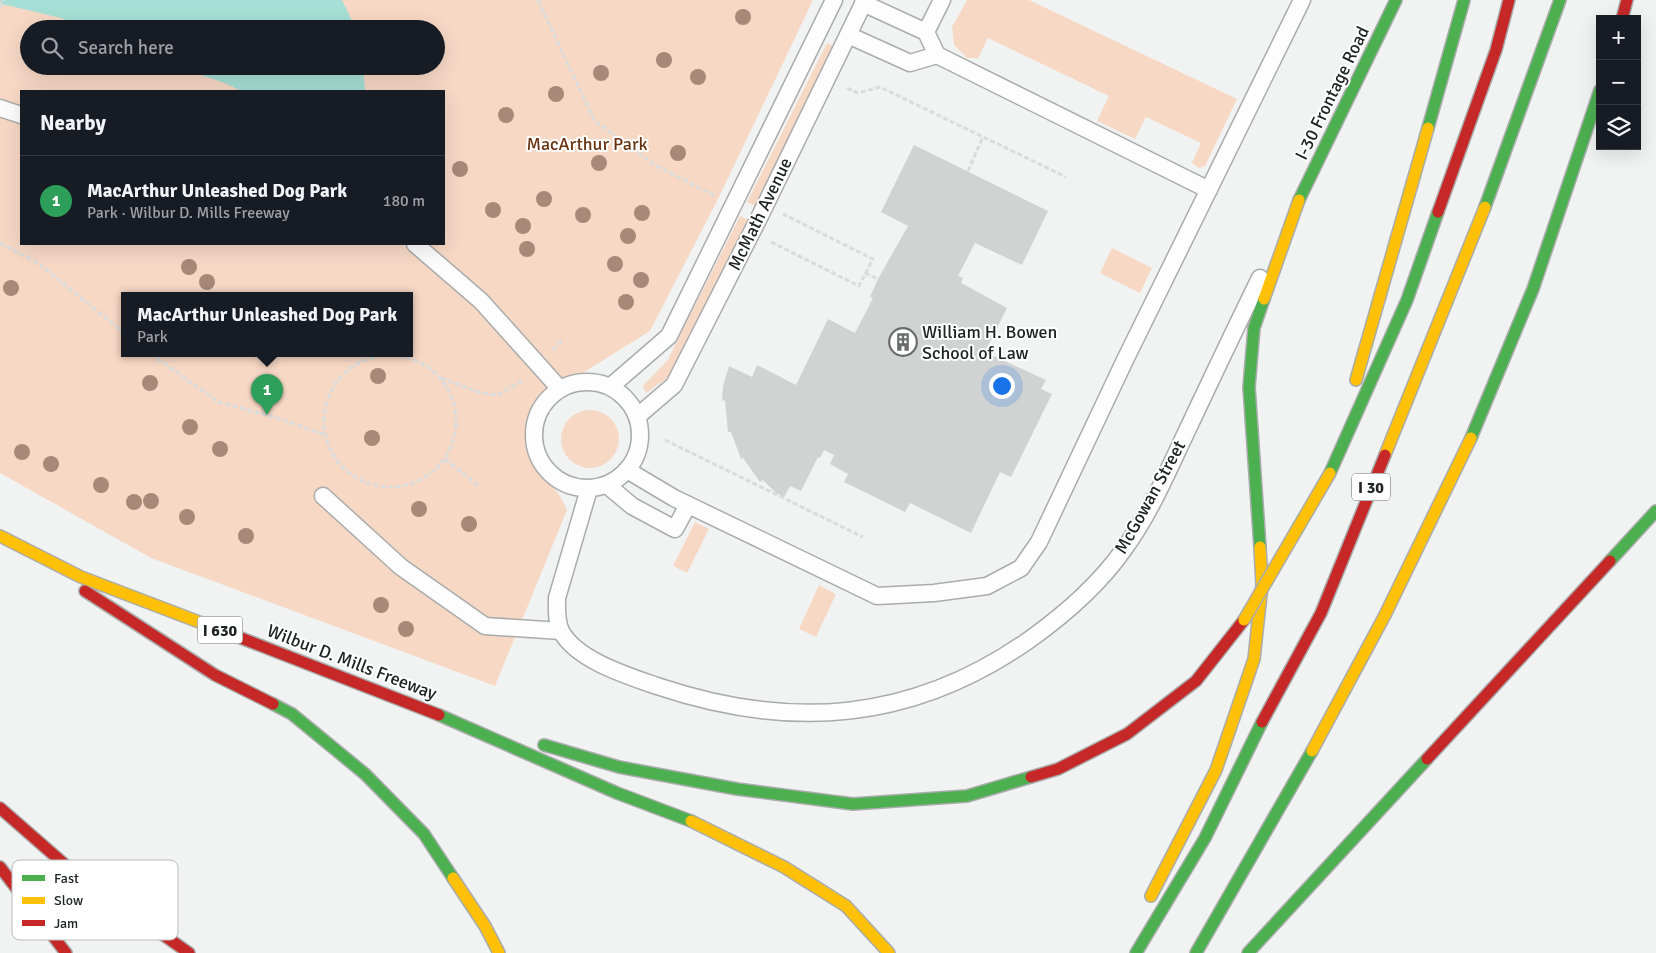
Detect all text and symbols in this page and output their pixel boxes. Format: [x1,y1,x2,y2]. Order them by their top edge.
map controls [1596,15,1641,150]
button: + [1596,15,1641,60]
search box [20,20,445,75]
street label: I-30 Frontage Road [1290,23,1374,163]
icon: search [38,34,66,62]
text: Search here [78,36,174,60]
button: − [1596,60,1641,105]
button: layers [1596,105,1641,150]
text: Nearby [40,110,106,136]
park label: MacArthur Park [526,133,648,155]
street label: McMath Avenue [723,154,797,274]
text: MacArthur Unleashed Dog Park [87,179,347,203]
text: 1 [52,191,60,211]
text: 180 m [383,191,425,211]
text: Park · Wilbur D. Mills Freeway [87,203,290,223]
popup [121,292,413,357]
text: MacArthur Unleashed Dog Park [137,303,397,327]
place label: William H. Bowen School of Law [922,321,1057,364]
text: Park [137,327,168,347]
building icon: William H. Bowen School of Law [888,327,918,357]
your location [989,373,1015,399]
pin: 1 [251,374,283,415]
street label: McGowan Street [1110,436,1190,558]
road number: I 30 [1352,474,1390,501]
road number: I 630 [198,616,242,644]
street label: Wilbur D. Mills Freeway [264,619,441,705]
legend [12,860,178,940]
text: Fast [54,870,79,887]
text: Slow [54,892,83,909]
text: Jam [54,915,78,932]

